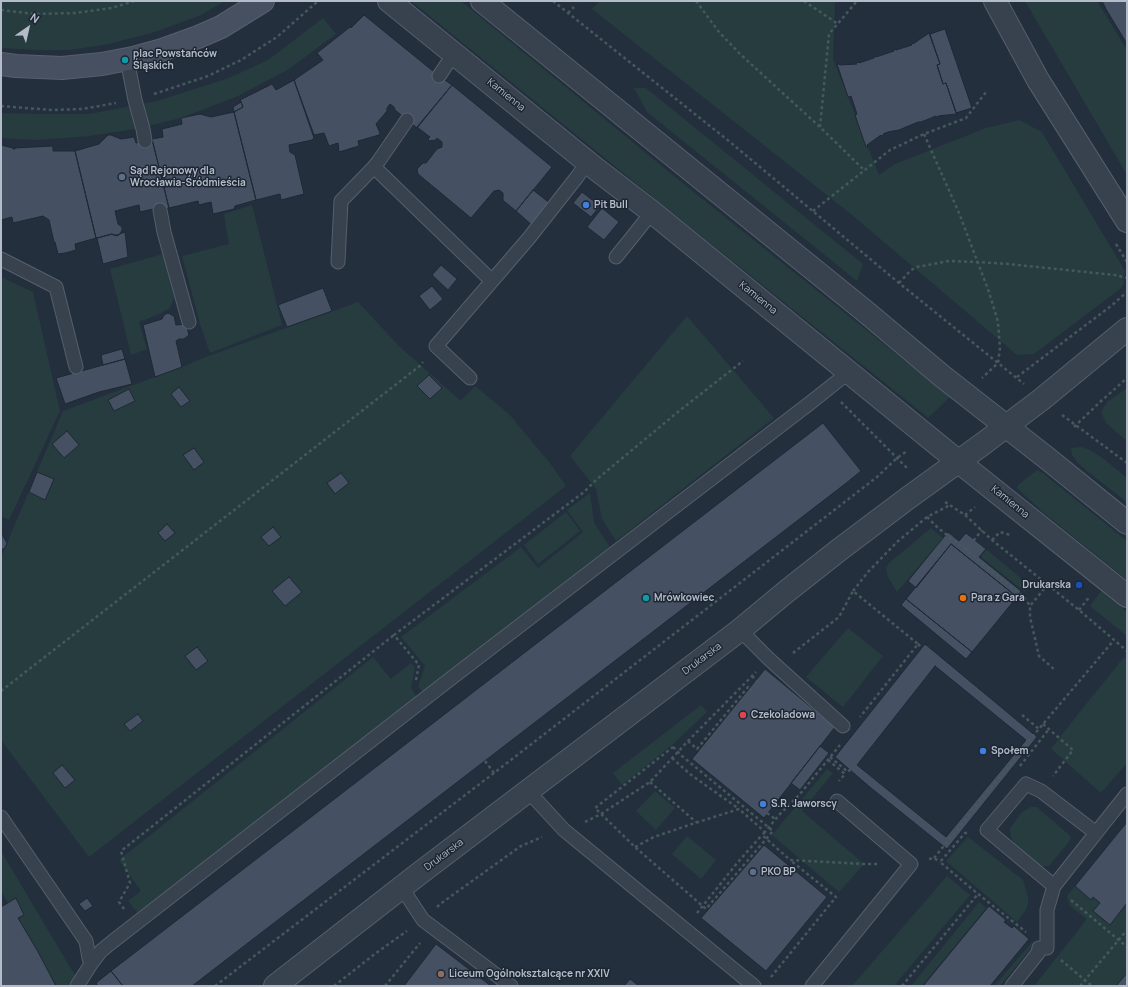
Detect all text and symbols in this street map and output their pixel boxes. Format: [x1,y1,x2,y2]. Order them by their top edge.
north arrow [8,8,48,48]
text: N [28,9,42,26]
place label: plac Powstańców Śląskich [133,48,217,72]
marker: plac Powstańców Śląskich [120,55,130,65]
street label: Kamienna [485,76,527,114]
place label: Sąd Rejonowy dla Wrocławia-Śródmieścia [130,165,246,188]
marker: Sąd Rejonowy dla Wrocławia-Śródmieścia [117,172,127,182]
place label: Pit Bull [594,199,628,211]
marker: Pit Bull [581,200,591,210]
street label: Kamienna [737,279,779,317]
street label: Kamienna [989,483,1031,521]
place label: Drukarska [1022,579,1071,591]
marker: Drukarska [1074,580,1084,590]
place label: Mrówkowiec [654,592,714,604]
place label: Para z Gara [971,592,1025,604]
marker: Mrówkowiec [641,593,651,603]
marker: Para z Gara [958,593,968,603]
street label: Drukarska [680,640,724,678]
place label: Czekoladowa [751,709,815,721]
marker: Czekoladowa [738,710,748,720]
place label: Społem [991,745,1029,757]
marker: Społem [978,746,988,756]
place label: S.R. Jaworscy [771,798,837,810]
marker: S.R. Jaworscy [758,799,768,809]
street label: Drukarska [422,836,466,874]
place label: PKO BP [761,866,796,878]
marker: PKO BP [748,867,758,877]
place label: Liceum Ogólnoksztalcące nr XXIV [449,968,610,980]
marker: Liceum Ogólnoksztalcące nr XXIV [436,969,446,979]

